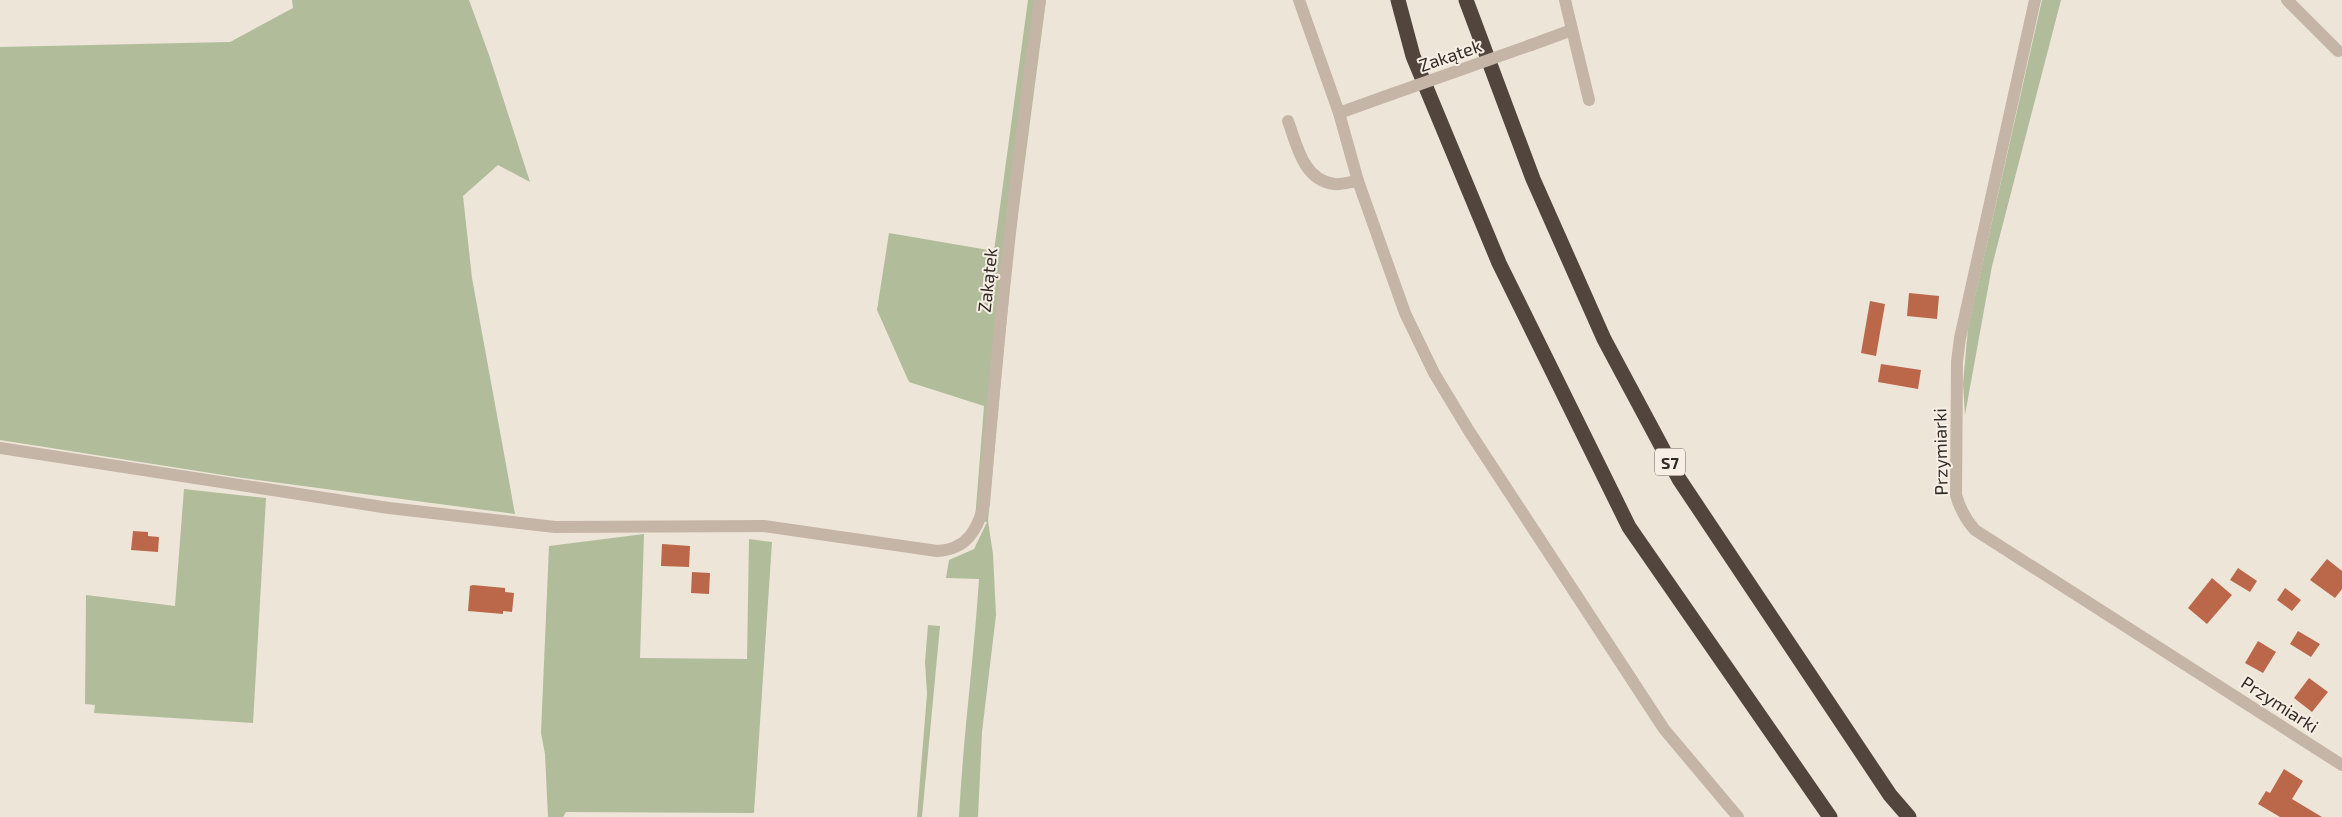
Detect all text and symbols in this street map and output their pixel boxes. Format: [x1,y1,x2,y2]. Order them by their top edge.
street label: Zakątek [1416,34,1484,76]
street label: Zakątek [973,247,1001,313]
street label: Przymiarki [1928,408,1952,496]
road number: S7 [1655,448,1685,476]
street label: Przymiarki [2237,671,2323,737]

